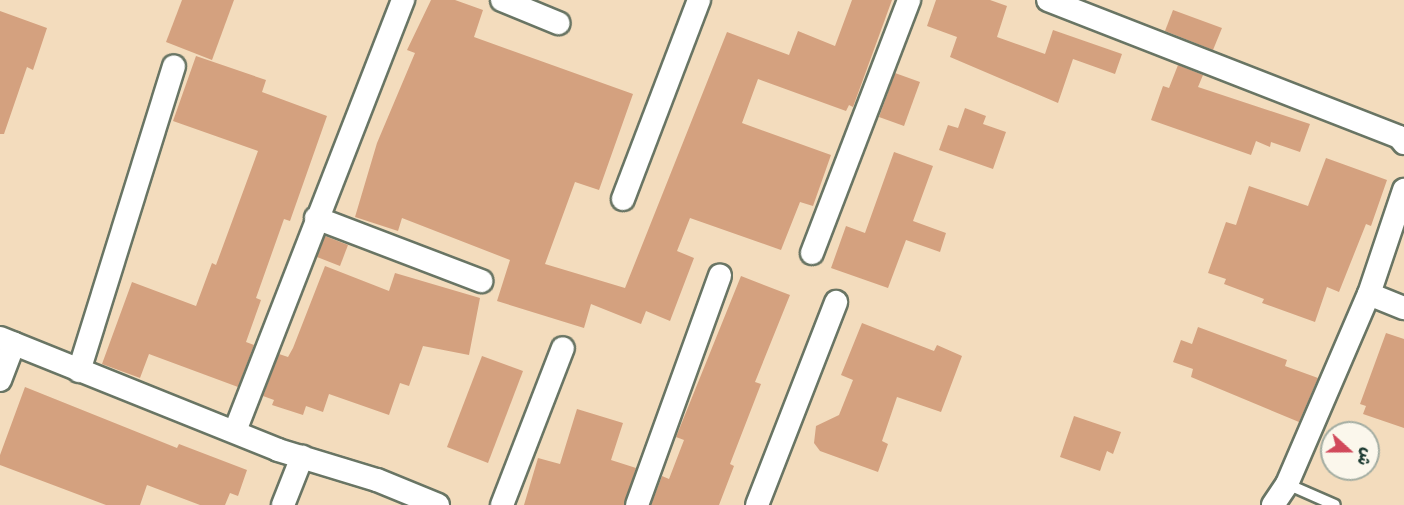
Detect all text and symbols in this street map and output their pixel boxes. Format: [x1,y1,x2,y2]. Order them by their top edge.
north arrow [1320,421,1380,481]
text: ش [1352,445,1378,469]

